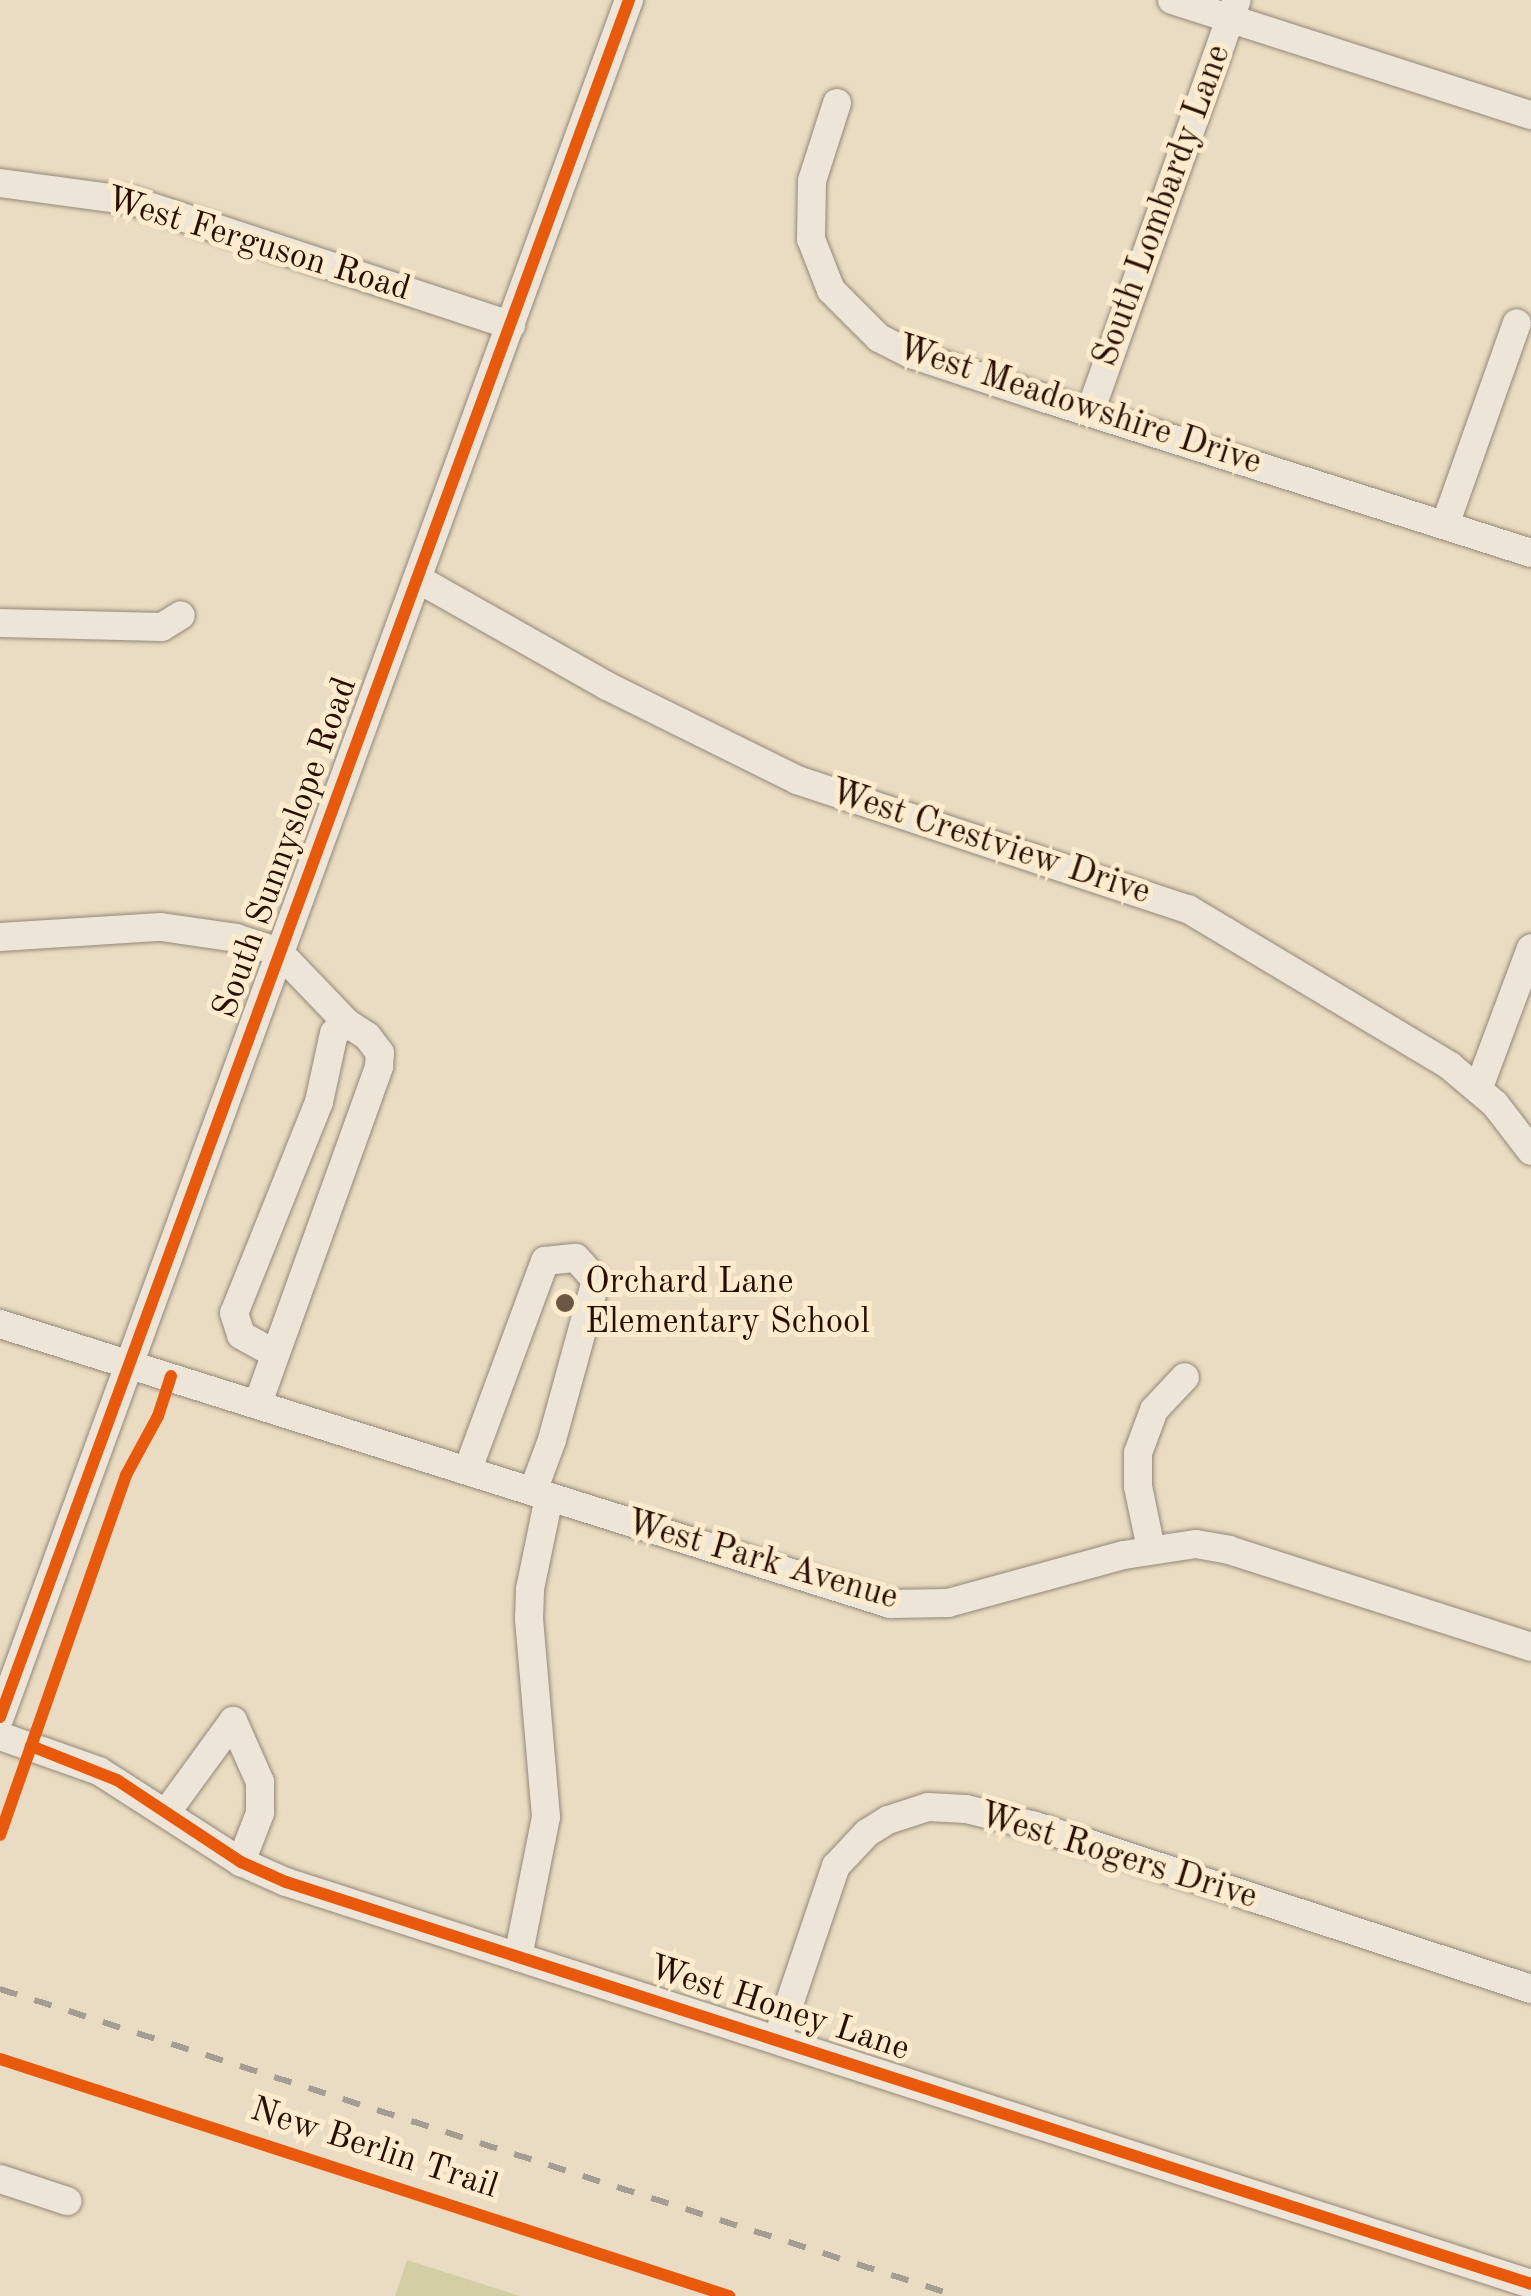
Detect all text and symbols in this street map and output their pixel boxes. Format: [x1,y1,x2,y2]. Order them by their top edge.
street label: South Lombardy Lane [1085,39,1241,373]
street label: West Ferguson Road [101,179,415,311]
street label: West Meadowshire Drive [892,327,1266,485]
street label: South Sunnyslope Road [205,672,367,1024]
street label: West Crestview Drive [825,771,1155,915]
place label: Orchard Lane Elementary School [585,1262,870,1344]
marker: Orchard Lane Elementary School [554,1292,576,1314]
street label: West Park Avenue [621,1502,903,1620]
street label: West Rogers Drive [974,1795,1262,1919]
street label: West Honey Lane [643,1947,915,2071]
street label: New Berlin Trail [245,2089,503,2209]

